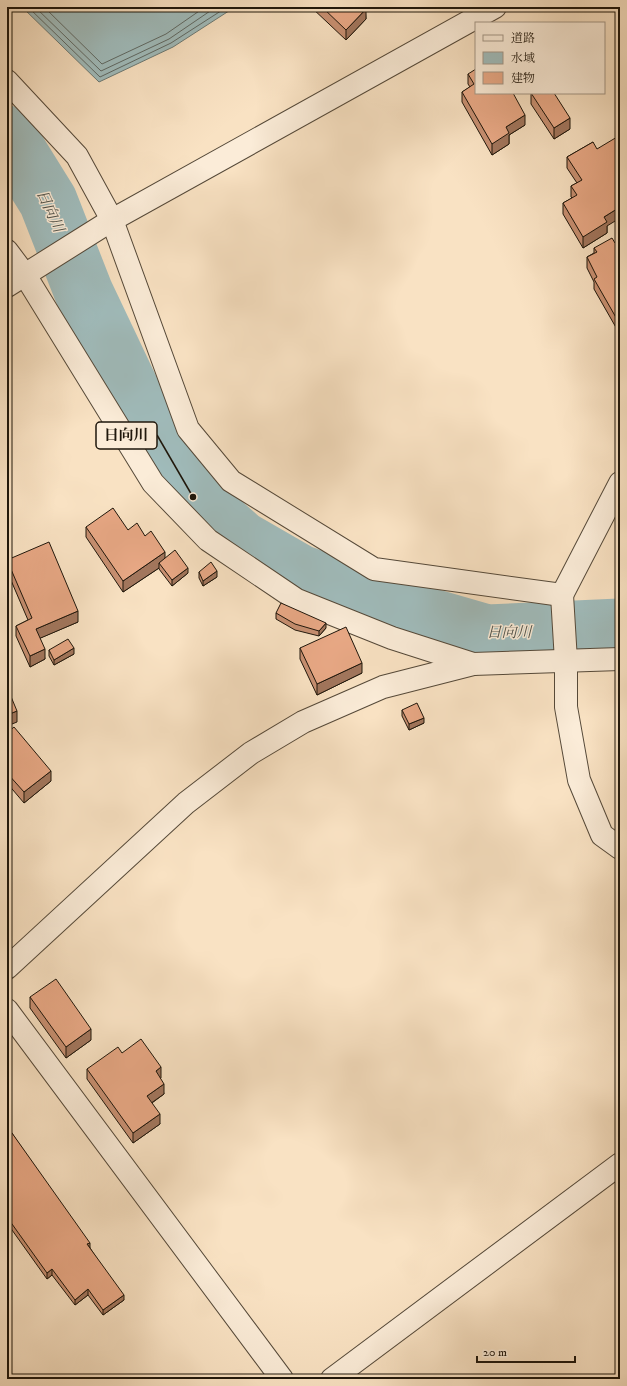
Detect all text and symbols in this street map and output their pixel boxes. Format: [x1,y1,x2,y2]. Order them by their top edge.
legend [475,22,605,94]
text: 道路 [511,31,535,46]
text: 水域 [511,51,535,66]
text: 建物 [511,71,535,86]
water label: 日向川 [32,187,69,237]
callout: 日向川 [96,422,157,449]
text: 日向川 [103,426,149,445]
water label: 日向川 [486,623,533,642]
scale bar [477,1338,575,1364]
text: 20 m [483,1345,507,1360]

